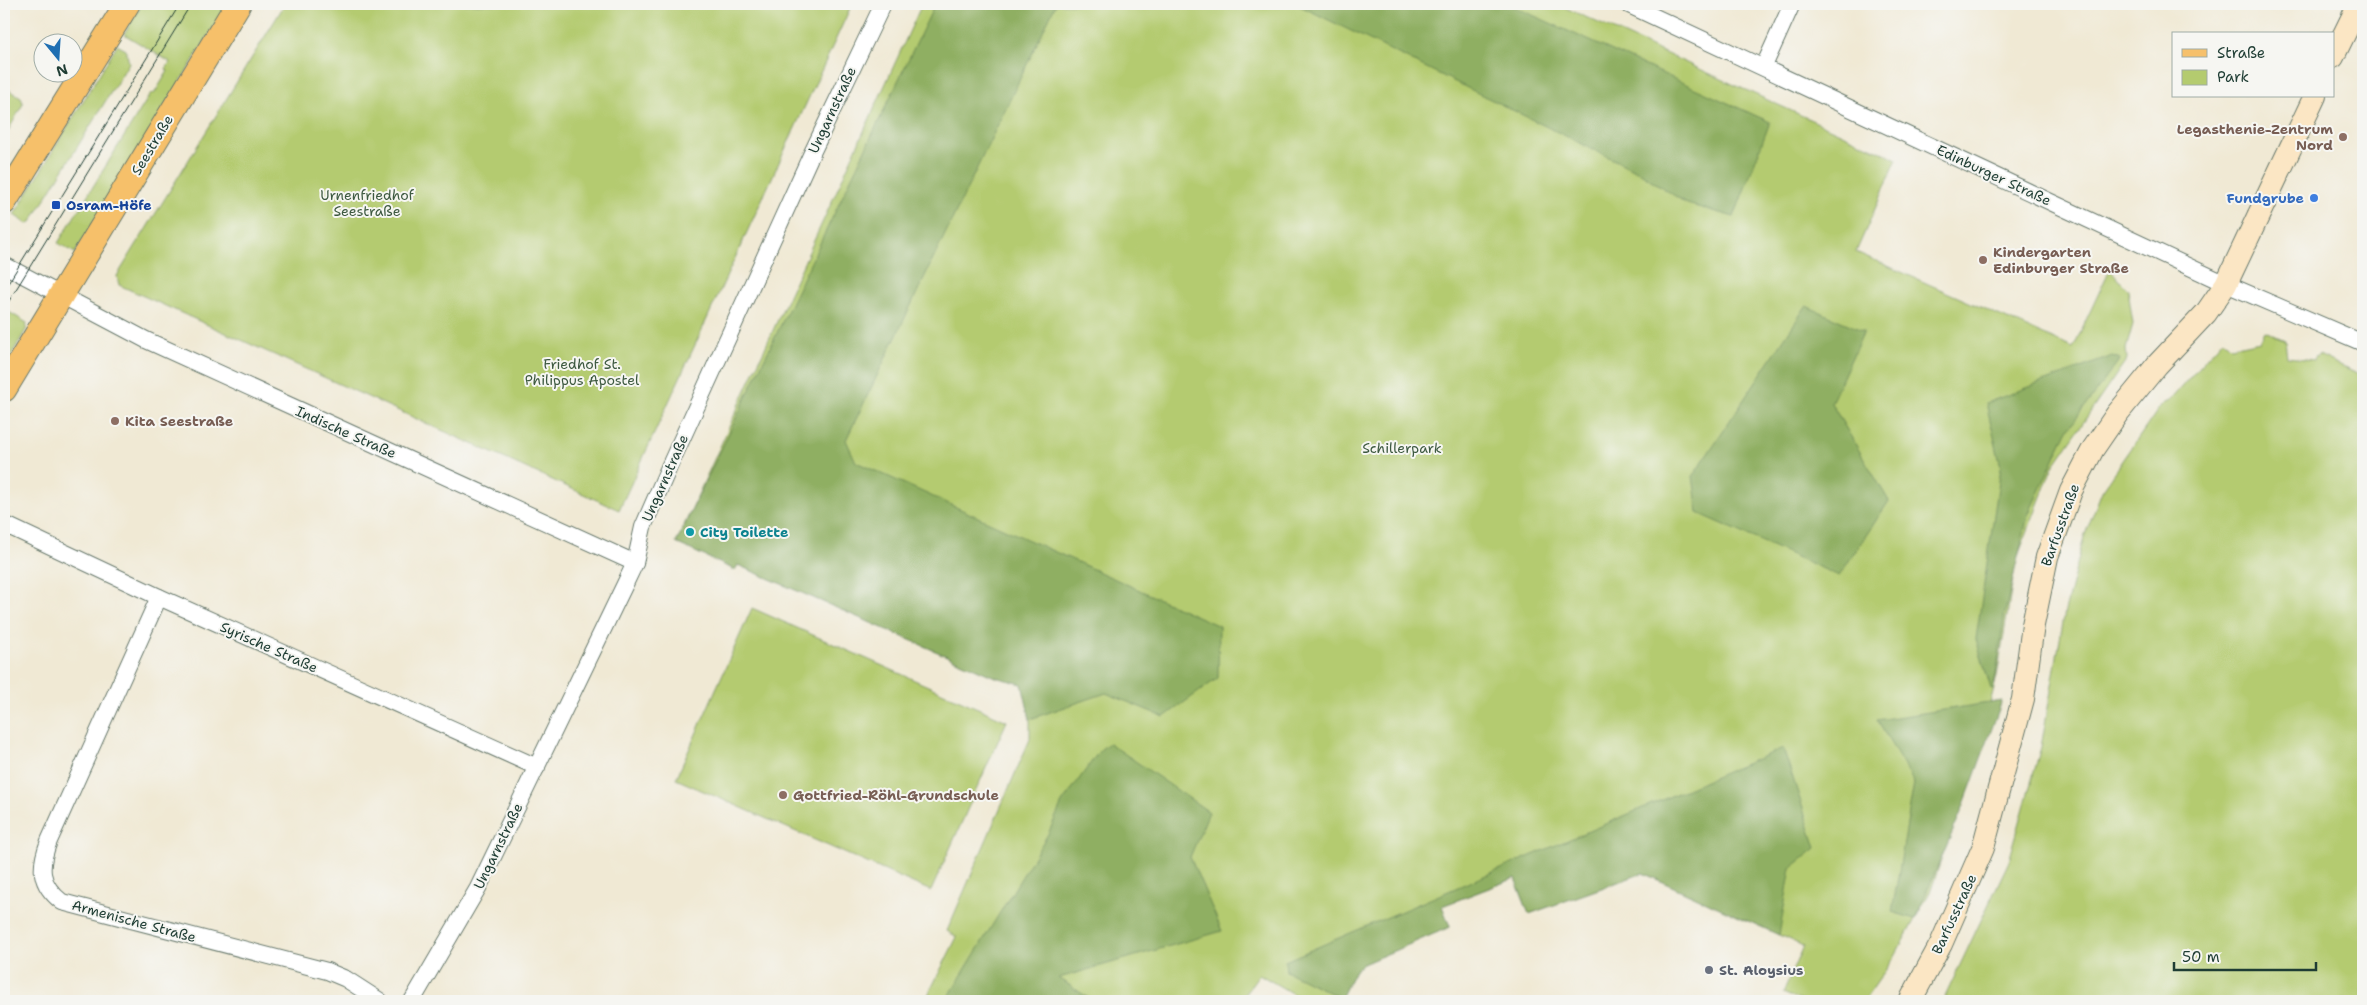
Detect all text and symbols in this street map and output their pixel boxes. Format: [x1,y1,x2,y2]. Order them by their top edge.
north arrow [32,32,82,82]
legend [2172,32,2334,98]
text: Straße [2217,43,2265,63]
text: N [54,60,70,81]
street label: Ungarnstraße [804,64,860,156]
text: Park [2217,67,2249,87]
street label: Seestraße [127,112,177,178]
place label: Legasthenie-Zentrum Nord [2177,120,2333,154]
marker: Legasthenie-Zentrum Nord [2337,131,2349,143]
street label: Edinburger Straße [1934,141,2054,209]
park label: Urnenfriedhof Seestraße [320,186,415,220]
place label: Fundgrube [2226,189,2304,207]
marker: Fundgrube [2308,192,2320,204]
place label: Osram-Höfe [66,196,152,214]
marker: Osram-Höfe [50,199,62,211]
place label: Kindergarten Edinburger Straße [1993,243,2129,277]
marker: Kindergarten Edinburger Straße [1977,254,1989,266]
park label: Friedhof St. Philippus Apostel [525,355,640,389]
street label: Indische Straße [293,402,399,462]
place label: Kita Seestraße [125,412,233,430]
marker: Kita Seestraße [109,415,121,427]
street label: Ungarnstraße [638,432,692,524]
park label: Schillerpark [1362,439,1442,457]
street label: Barfusstraße [2037,481,2083,569]
place label: City Toilette [700,523,788,541]
marker: City Toilette [684,526,696,538]
street label: Syrische Straße [217,617,321,677]
place label: Gottfried-Röhl-Grundschule [793,786,999,804]
marker: Gottfried-Röhl-Grundschule [777,789,789,801]
street label: Ungarnstraße [469,800,527,892]
street label: Barfusstraße [1928,871,1980,957]
street label: Armenische Straße [70,896,198,946]
scale bar [2174,940,2317,972]
text: 50 m [2182,947,2220,967]
place label: St. Aloysius [1719,961,1803,979]
marker: St. Aloysius [1703,964,1715,976]

